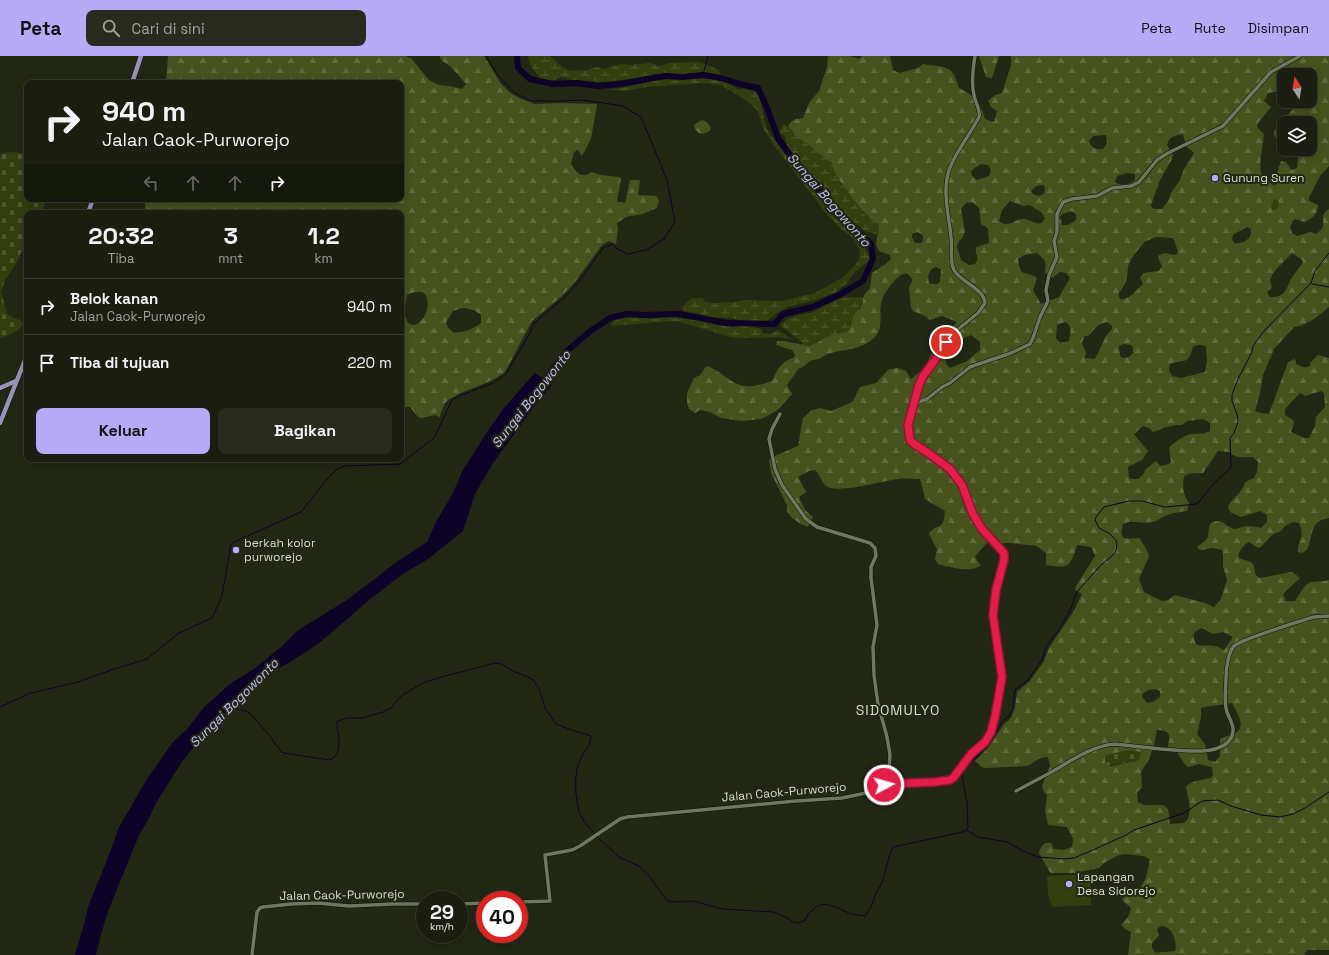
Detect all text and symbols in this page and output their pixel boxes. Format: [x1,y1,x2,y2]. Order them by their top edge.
search box [86,10,366,46]
text: Peta [20,16,62,41]
icon: search [100,17,122,39]
text: Cari di sini [132,19,205,38]
text: Peta [1141,19,1172,37]
text: Rute [1194,19,1226,37]
text: Disimpan [1248,19,1309,37]
north arrow [1277,68,1317,108]
map controls [1277,68,1317,156]
text: 940 m [102,93,186,129]
icon: right [36,96,88,148]
button: layers [1277,116,1317,156]
text: Jalan Caok-Purworejo [102,128,290,151]
water label: Sungai Bogowonto [784,150,875,251]
place label: Gunung Suren [1223,170,1304,186]
icon: left [140,172,162,194]
icon: ahead [182,172,204,194]
icon: ahead [224,172,246,194]
icon: right [266,172,288,194]
marker: Gunung Suren [1210,173,1220,183]
text: 20:32 [88,220,154,251]
text: 3 [223,220,238,251]
text: 1.2 [307,220,340,251]
text: Tiba [108,250,134,267]
text: mnt [218,250,243,267]
text: km [315,250,333,267]
text: Belok kanan [70,289,158,308]
icon: right [36,296,58,318]
text: 940 m [347,297,392,316]
text: Jalan Caok-Purworejo [70,308,206,325]
pin [929,325,963,359]
icon: arrive [935,331,957,353]
water label: Sungai Bogowonto [488,346,575,451]
icon: arrive [36,352,58,374]
text: Tiba di tujuan [70,353,169,372]
text: 220 m [348,353,392,372]
button: Keluar [36,408,210,454]
button: Bagikan [218,408,392,454]
place label: berkah kolor purworejo [244,535,316,565]
marker: berkah kolor purworejo [231,545,241,555]
water label: Sungai Bogowonto [186,654,283,751]
district label: SIDOMULYO [856,701,940,719]
position arrow [863,764,905,806]
street label: Jalan Caok-Purworejo [721,779,847,805]
place label: Lapangan Desa Sidorejo [1077,869,1156,899]
marker: Lapangan Desa Sidorejo [1064,879,1074,889]
street label: Jalan Caok-Purworejo [279,886,405,904]
speed limit sign: 40 [476,891,528,943]
text: 29 [430,899,454,925]
text: km/h [430,920,454,933]

